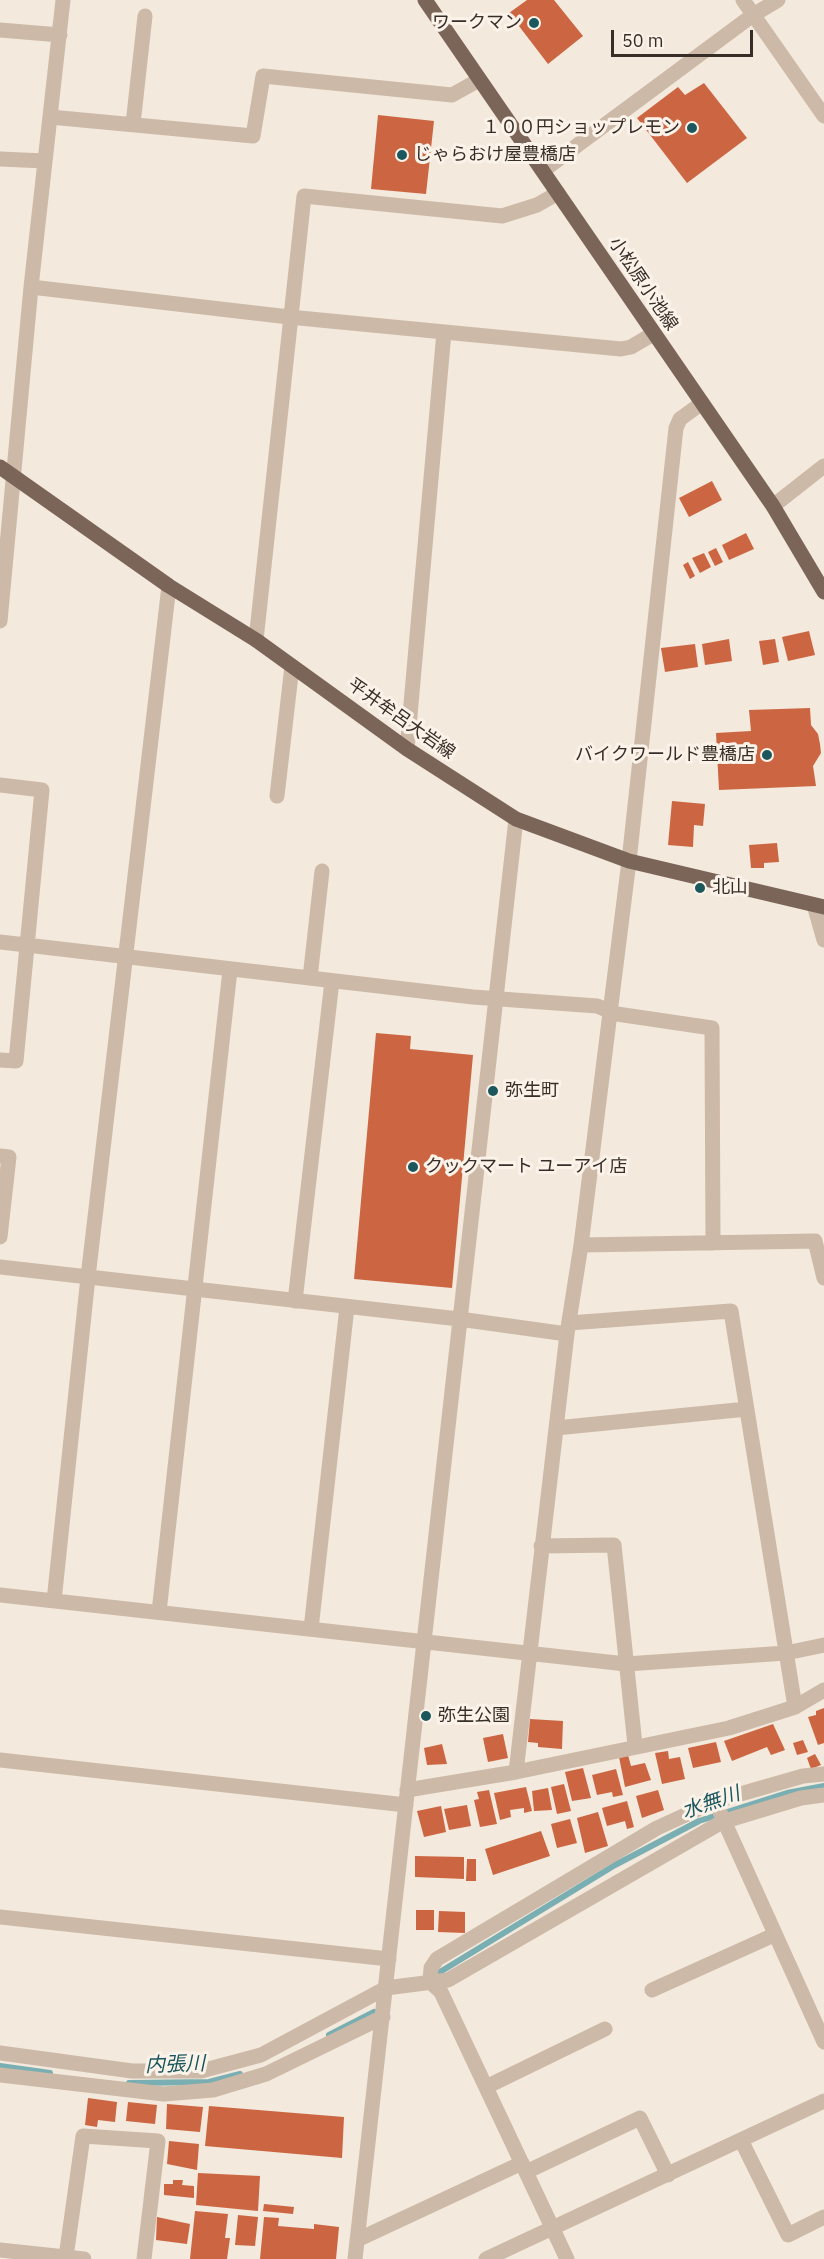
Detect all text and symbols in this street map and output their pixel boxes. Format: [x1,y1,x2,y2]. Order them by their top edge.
place label: ワークマン [432,12,522,34]
marker: ワークマン [527,16,541,30]
scale bar [614,18,756,56]
text: 50 m [622,29,664,52]
place label: １００円ショップレモン [482,117,680,139]
marker: １００円ショップレモン [685,121,699,135]
place label: じゃらおけ屋豊橋店 [414,144,576,166]
marker: じゃらおけ屋豊橋店 [395,148,409,162]
street label: 小松原小池線 [604,233,682,335]
street label: 平井牟呂大岩線 [343,674,459,764]
place label: バイクワールド豊橋店 [575,744,755,766]
marker: バイクワールド豊橋店 [760,748,774,762]
place label: 北山 [712,877,748,899]
marker: 北山 [693,881,707,895]
place label: 弥生町 [505,1080,559,1102]
marker: 弥生町 [486,1084,500,1098]
place label: クックマート ユーアイ店 [425,1156,627,1178]
marker: クックマート ユーアイ店 [406,1160,420,1174]
place label: 弥生公園 [438,1705,510,1727]
marker: 弥生公園 [419,1709,433,1723]
water label: 水無川 [679,1782,743,1824]
water label: 内張川 [145,2052,205,2078]

